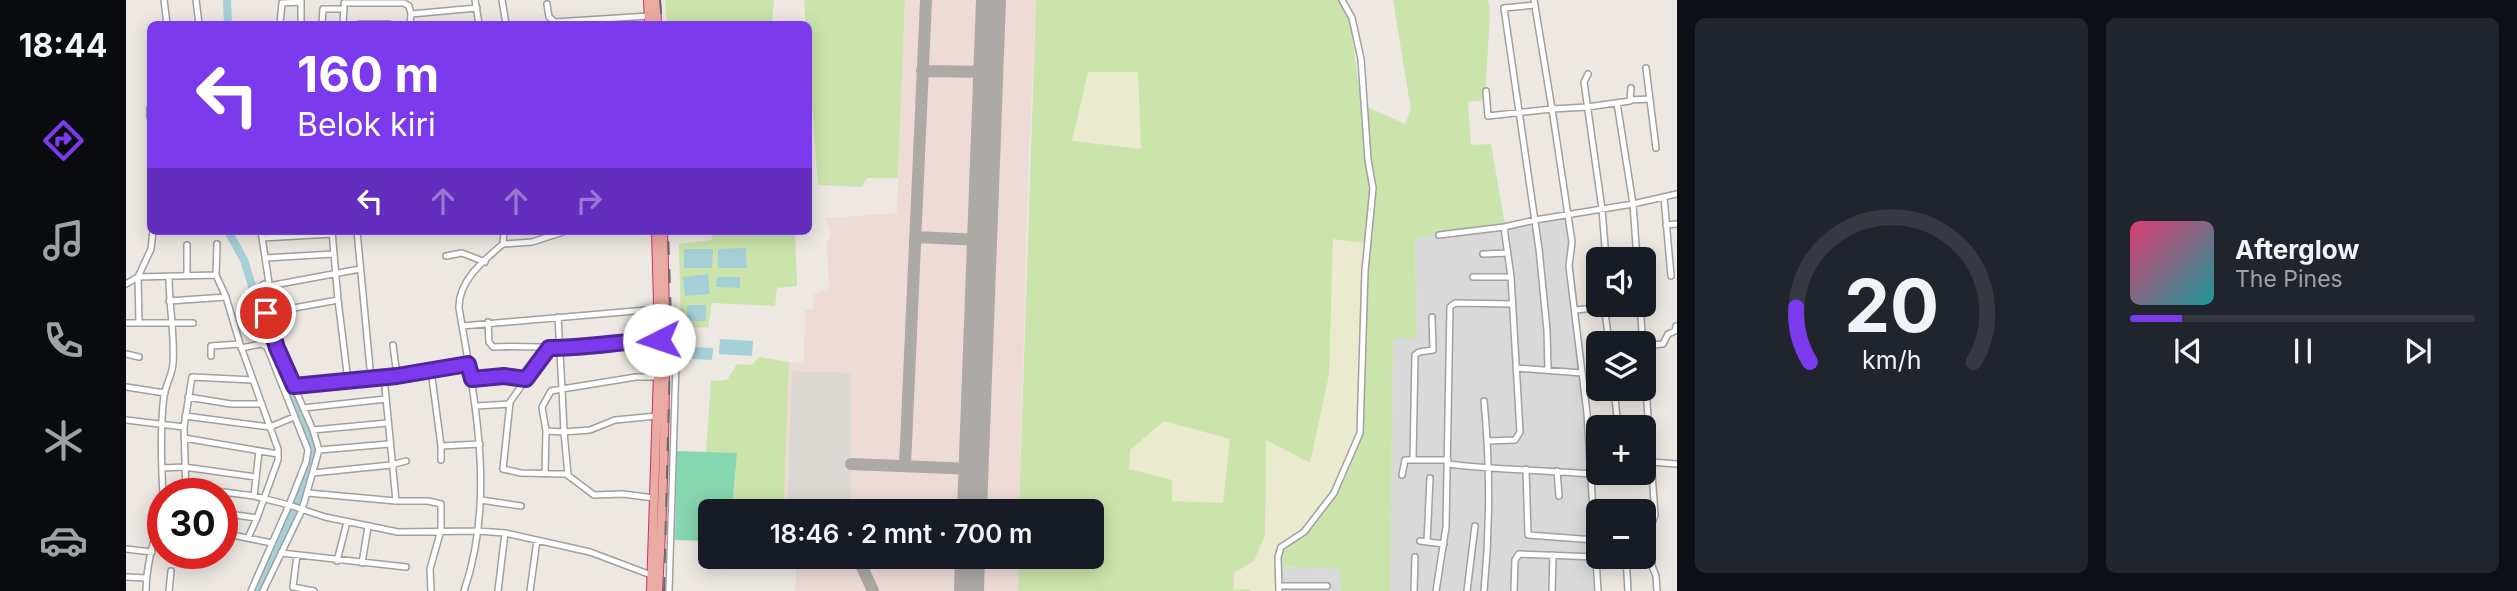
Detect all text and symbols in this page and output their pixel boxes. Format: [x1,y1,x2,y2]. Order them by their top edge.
text: 18:44 [19,26,107,65]
text: 160 m [297,45,439,104]
icon: left [182,49,273,140]
text: Belok kiri [297,105,436,144]
icon: directions [39,116,88,165]
icon: left [351,182,389,220]
icon: ahead [424,182,462,220]
icon: ahead [497,182,535,220]
icon: right [570,182,608,220]
icon: music [39,216,88,265]
text: Afterglow [2235,234,2359,265]
map controls [1586,247,1656,569]
button: sound [1586,247,1656,317]
text: 20 [1844,261,1939,350]
text: The Pines [2235,265,2343,293]
pin [236,283,296,343]
icon: arrive [247,294,285,332]
position arrow [622,303,696,377]
icon: phone [39,316,88,365]
button: layers [1586,331,1656,401]
icon: previous [2169,332,2207,370]
icon: pause [2284,332,2322,370]
icon: next [2399,332,2437,370]
text: km/h [1862,344,1921,374]
button: + [1586,415,1656,485]
icon: climate [39,416,88,465]
speed limit sign: 30 [147,478,238,569]
button: − [1586,499,1656,569]
icon: car [39,516,88,565]
text: 18:46 · 2 mnt · 700 m [770,518,1032,549]

